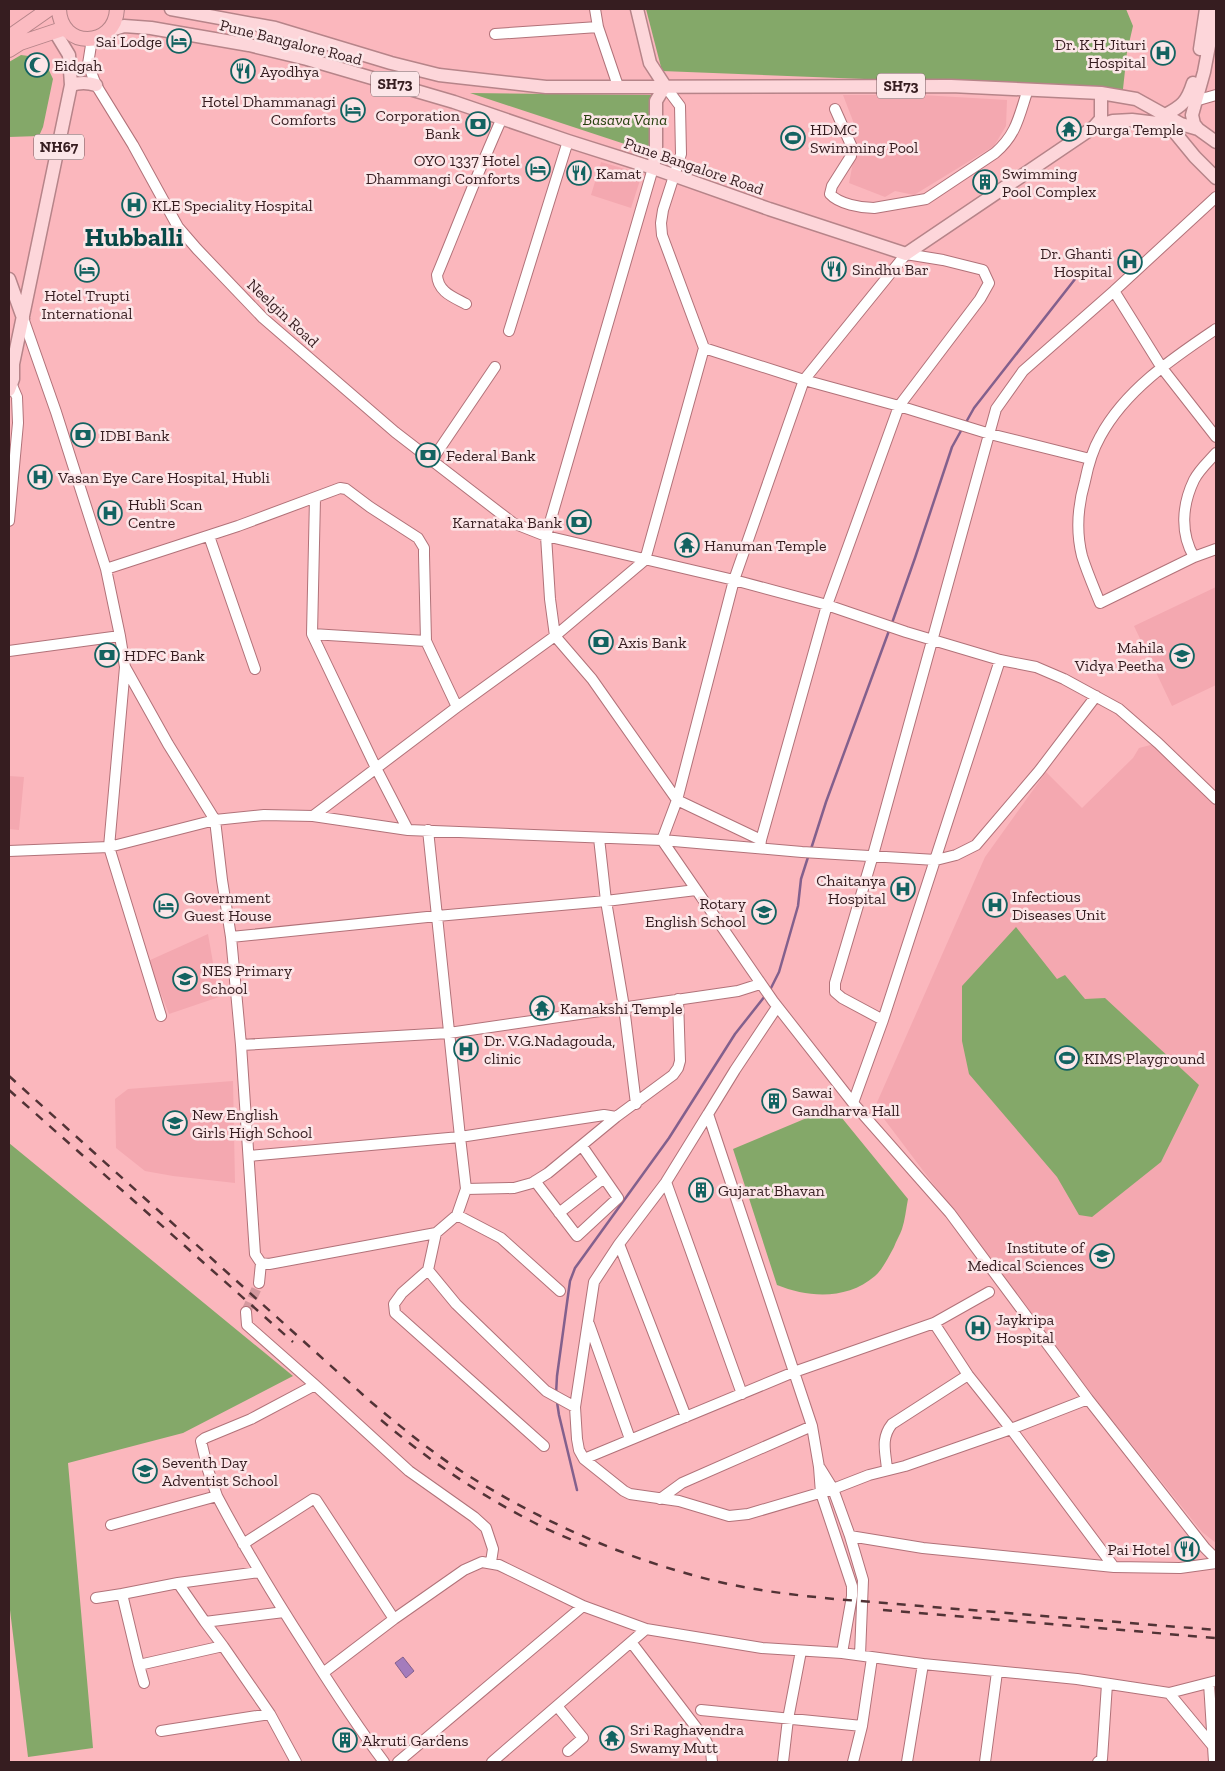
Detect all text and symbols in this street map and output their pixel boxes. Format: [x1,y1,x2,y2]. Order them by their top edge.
street label: Pune Bangalore Road [218,15,364,69]
hotel icon: Sai Lodge [166,28,192,54]
place label: Sai Lodge [96,32,162,51]
place label: Dr. K H Jituri Hospital [1055,35,1147,72]
hospital icon: Dr. K H Jituri Hospital [1150,40,1176,66]
mosque icon: Eidgah [24,52,50,78]
place label: Eidgah [54,56,102,75]
restaurant icon: Ayodhya [230,58,256,84]
place label: Ayodhya [260,62,319,81]
road number: SH73 [371,72,419,96]
road number: SH73 [877,74,925,98]
place label: Hotel Dhammanagi Comforts [201,92,337,129]
hotel icon: Hotel Dhammanagi Comforts [340,97,366,123]
place label: Corporation Bank [375,106,461,143]
park label: Basava Vana [583,110,667,129]
bank icon: Corporation Bank [465,111,491,137]
temple icon: Durga Temple [1056,116,1082,142]
place label: HDMC Swimming Pool [810,120,918,157]
place label: Durga Temple [1086,120,1184,139]
sports icon: HDMC Swimming Pool [780,125,806,151]
street label: Pune Bangalore Road [622,133,766,199]
road number: NH67 [34,134,84,160]
place label: OYO 1337 Hotel Dhammangi Comforts [366,151,520,188]
hotel icon: OYO 1337 Hotel Dhammangi Comforts [525,156,551,182]
restaurant icon: Kamat [566,160,592,186]
place label: Kamat [596,164,642,183]
place label: Swimming Pool Complex [1002,164,1096,201]
building icon: Swimming Pool Complex [972,169,998,195]
hospital icon: KLE Speciality Hospital [121,192,147,218]
place label: KLE Speciality Hospital [152,196,313,215]
district label: Hubballi [85,221,184,253]
place label: Dr. Ghanti Hospital [1040,244,1113,281]
hospital icon: Dr. Ghanti Hospital [1117,249,1143,275]
restaurant icon: Sindhu Bar [821,256,847,282]
hotel icon: Hotel Trupti International [74,257,100,283]
place label: Sindhu Bar [852,260,929,279]
street label: Neelgin Road [243,275,323,351]
place label: Hotel Trupti International [41,286,133,323]
bank icon: IDBI Bank [70,422,96,448]
place label: IDBI Bank [100,426,170,445]
bank icon: Federal Bank [415,442,441,468]
place label: Federal Bank [446,446,536,465]
hospital icon: Vasan Eye Care Hospital, Hubli [27,464,53,490]
place label: Vasan Eye Care Hospital, Hubli [57,468,271,487]
place label: Hubli Scan Centre [128,495,203,532]
hospital icon: Hubli Scan Centre [97,500,123,526]
bank icon: Karnataka Bank [566,509,592,535]
place label: Karnataka Bank [452,513,563,532]
temple icon: Hanuman Temple [674,532,700,558]
place label: Hanuman Temple [704,536,827,555]
bank icon: Axis Bank [588,629,614,655]
place label: Axis Bank [618,633,687,652]
place label: Mahila Vidya Peetha [1074,638,1164,675]
bank icon: HDFC Bank [94,642,120,668]
school or university icon: Mahila Vidya Peetha [1169,643,1195,669]
place label: HDFC Bank [124,646,206,665]
place label: Chaitanya Hospital [816,871,886,908]
hospital icon: Chaitanya Hospital [890,876,916,902]
place label: Infectious Diseases Unit [1012,887,1106,924]
place label: Government Guest House [184,888,272,925]
hospital icon: Infectious Diseases Unit [982,892,1008,918]
hotel icon: Government Guest House [153,893,179,919]
place label: Rotary English School [645,894,747,931]
school or university icon: Rotary English School [751,899,777,925]
place label: NES Primary School [202,961,293,998]
school or university icon: NES Primary School [172,966,198,992]
temple icon: Kamakshi Temple [529,995,555,1021]
place label: Kamakshi Temple [560,999,682,1018]
place label: Dr. V.G.Nadagouda, clinic [484,1031,616,1068]
hospital icon: Dr. V.G.Nadagouda, clinic [453,1036,479,1062]
sports icon: KIMS Playground [1054,1045,1080,1071]
place label: KIMS Playground [1084,1049,1205,1068]
place label: Sawai Gandharva Hall [792,1083,900,1120]
building icon: Sawai Gandharva Hall [761,1088,787,1114]
place label: New English Girls High School [192,1105,312,1142]
school or university icon: New English Girls High School [162,1110,188,1136]
building icon: Gujarat Bhavan [688,1177,714,1203]
place label: Gujarat Bhavan [718,1181,826,1200]
place label: Institute of Medical Sciences [967,1238,1086,1275]
school or university icon: Institute of Medical Sciences [1089,1243,1115,1269]
place label: Jaykripa Hospital [996,1310,1055,1347]
hospital icon: Jaykripa Hospital [965,1315,991,1341]
place label: Seventh Day Adventist School [162,1453,278,1490]
school or university icon: Seventh Day Adventist School [132,1458,158,1484]
restaurant icon: Pai Hotel [1174,1536,1200,1562]
place label: Pai Hotel [1107,1540,1170,1559]
place label: Sri Raghavendra Swamy Mutt [630,1720,744,1757]
temple icon: Sri Raghavendra Swamy Mutt [599,1725,625,1751]
building icon: Akruti Gardens [332,1727,358,1753]
place label: Akruti Gardens [362,1731,468,1750]

